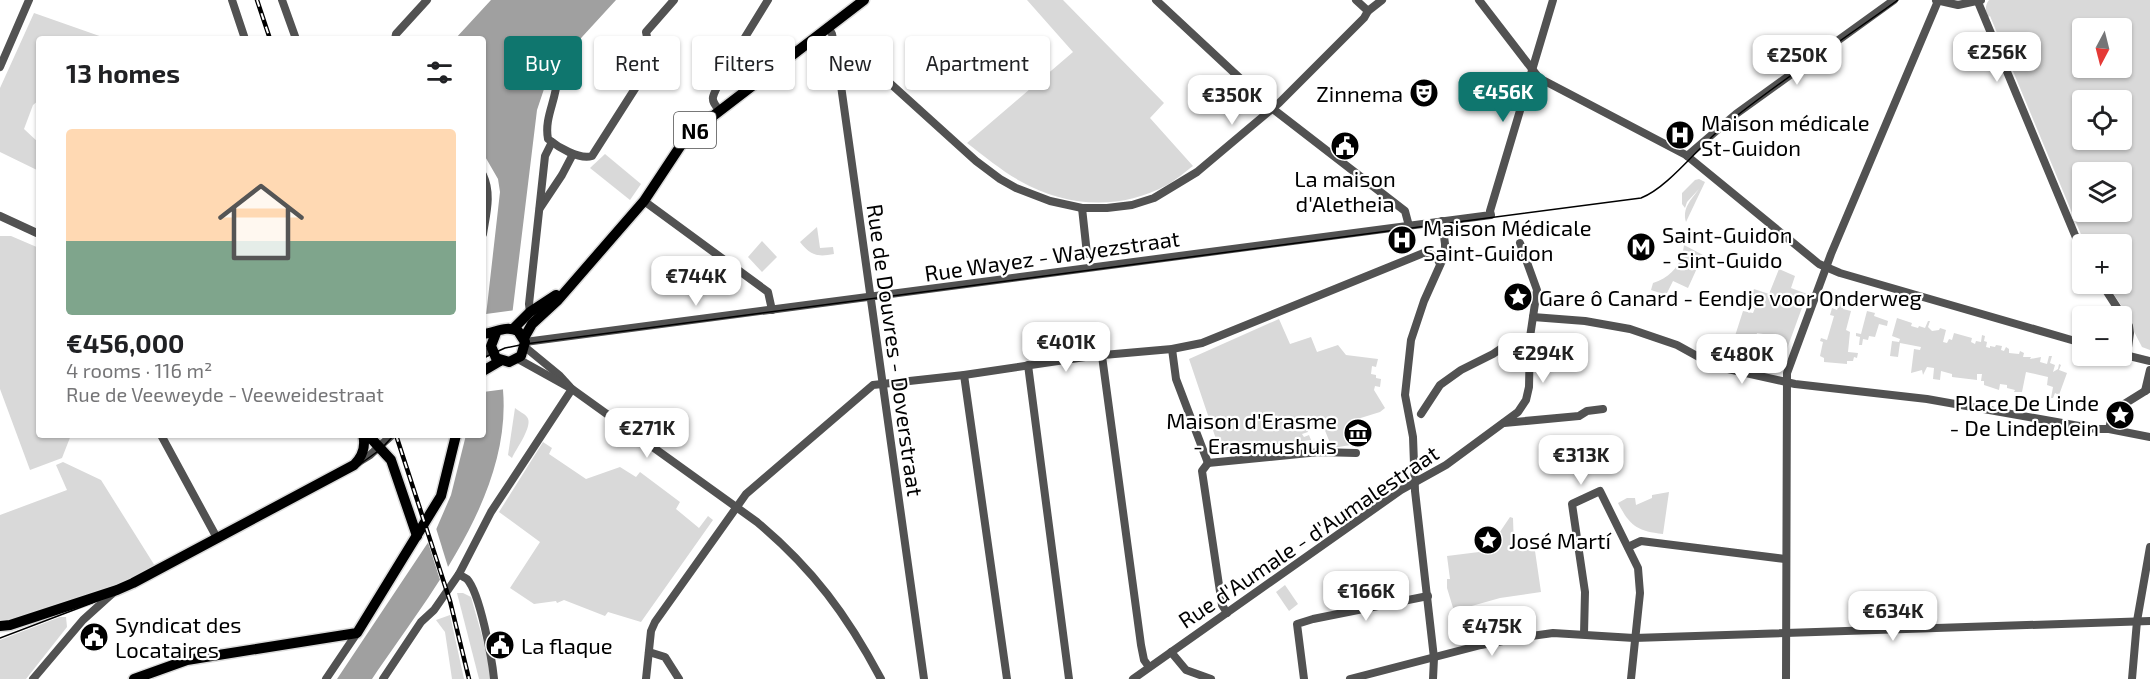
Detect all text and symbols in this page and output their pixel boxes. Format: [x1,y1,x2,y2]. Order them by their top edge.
north arrow [2072,18,2132,78]
map controls [2072,18,2132,366]
pin: €256K [1955,32,2039,83]
pin: €250K [1755,35,1839,86]
chip: Buy [504,36,582,90]
chip: Rent [594,36,680,90]
chip: Filters [692,36,795,90]
chip: New [807,36,893,90]
chip: Apartment [905,36,1050,90]
text: €256K [1967,39,2027,63]
text: €250K [1767,42,1827,66]
icon: filters [423,56,456,89]
text: 13 homes [66,57,180,88]
pin: €456K [1461,72,1545,123]
pin: €350K [1190,75,1274,126]
theatre icon: Zinnema [1408,77,1440,109]
text: €456K [1472,79,1534,103]
place label: Zinnema [1316,80,1403,106]
text: €350K [1202,82,1262,106]
button: locate [2072,90,2132,150]
place label: Maison médicale St-Guidon [1701,109,1870,160]
road number: N6 [674,112,716,148]
hospital icon: Maison médicale St-Guidon [1664,119,1696,151]
public building icon: La maison d'Aletheia [1329,130,1361,162]
button: layers [2072,162,2132,222]
place label: La maison d'Aletheia [1294,165,1396,216]
icon: home [207,168,315,276]
street label: Rue de Douvres - Doverstraat [863,202,929,498]
place label: Maison Médicale Saint-Guidon [1423,214,1592,265]
place label: Saint-Guidon - Sint-Guido [1662,221,1793,272]
street label: Rue Wayez - Wayezstraat [923,224,1181,286]
hospital icon: Maison Médicale Saint-Guidon [1386,224,1418,256]
metro station icon: Saint-Guidon - Sint-Guido [1625,231,1657,263]
button: + [2072,234,2132,294]
pin: €744K [654,256,738,307]
text: €744K [665,263,727,287]
place icon: Gare ô Canard - Eendje voor Onderweg [1502,281,1534,313]
place label: Gare ô Canard - Eendje voor Onderweg [1539,284,1922,311]
button: − [2072,306,2132,366]
pin: €401K [1024,322,1108,373]
text: €456,000 [66,327,184,358]
text: €401K [1036,329,1096,353]
pin: €294K [1501,333,1585,384]
pin: €480K [1700,334,1784,385]
text: €294K [1512,340,1574,364]
text: €480K [1710,341,1774,365]
text: 4 rooms · 116 m² [66,358,212,382]
text: Rue de Veeweyde - Veeweidestraat [66,382,384,406]
place label: Place De Linde - De Lindeplein [1950,389,2099,440]
place icon: Place De Linde - De Lindeplein [2104,399,2136,431]
place label: Maison d'Erasme - Erasmushuis [1166,407,1337,458]
pin: €271K [605,408,689,459]
text: €271K [619,415,675,439]
museum icon: Maison d'Erasme - Erasmushuis [1342,417,1374,449]
pin: €313K [1539,435,1623,486]
street label: Rue d'Aumale - d'Aumalestraat [1173,439,1443,633]
text: €313K [1553,442,1609,466]
place icon: José Martí [1472,524,1504,556]
place label: José Martí [1509,527,1612,553]
pin: €166K [1324,571,1408,622]
text: €166K [1337,578,1395,602]
pin: €634K [1851,591,1935,642]
text: €634K [1862,598,1924,622]
pin: €475K [1450,606,1534,657]
place label: Syndicat des Locataires [115,611,241,662]
text: €475K [1462,613,1522,637]
public building icon: Syndicat des Locataires [78,621,110,653]
public building icon: La flaque [484,629,516,661]
place label: La flaque [521,632,613,658]

